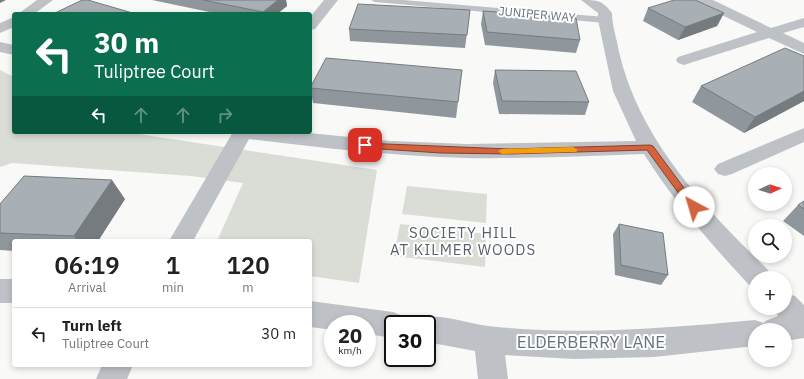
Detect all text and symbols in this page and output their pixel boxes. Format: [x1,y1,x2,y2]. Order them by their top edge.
street label: JUNIPER WAY [498,3,576,25]
text: 30 m [94,24,159,61]
icon: left [28,28,80,80]
text: Tuliptree Court [94,60,215,83]
icon: left [88,104,110,126]
icon: ahead [130,104,152,126]
icon: ahead [172,104,194,126]
icon: right [214,104,236,126]
pin [348,128,382,162]
icon: arrive [354,134,376,156]
north arrow [748,167,792,211]
map controls [748,167,792,367]
position arrow [673,186,715,228]
button: search [748,219,792,263]
district label: SOCIETY HILL AT KILMER WOODS [390,223,536,259]
text: 06:19 [54,249,120,281]
text: 1 [166,249,180,281]
text: 120 [226,249,270,281]
button: + [748,271,792,315]
text: Arrival [68,279,106,296]
text: min [162,279,184,296]
text: m [242,279,254,296]
speed limit sign: 30 [384,315,436,367]
text: Turn left [62,316,122,335]
text: 20 [338,322,362,349]
icon: left [28,323,50,345]
button: − [748,323,792,367]
text: 30 m [261,324,296,343]
street label: ELDERBERRY LANE [517,331,665,353]
text: Tuliptree Court [62,335,149,352]
text: km/h [338,344,362,357]

